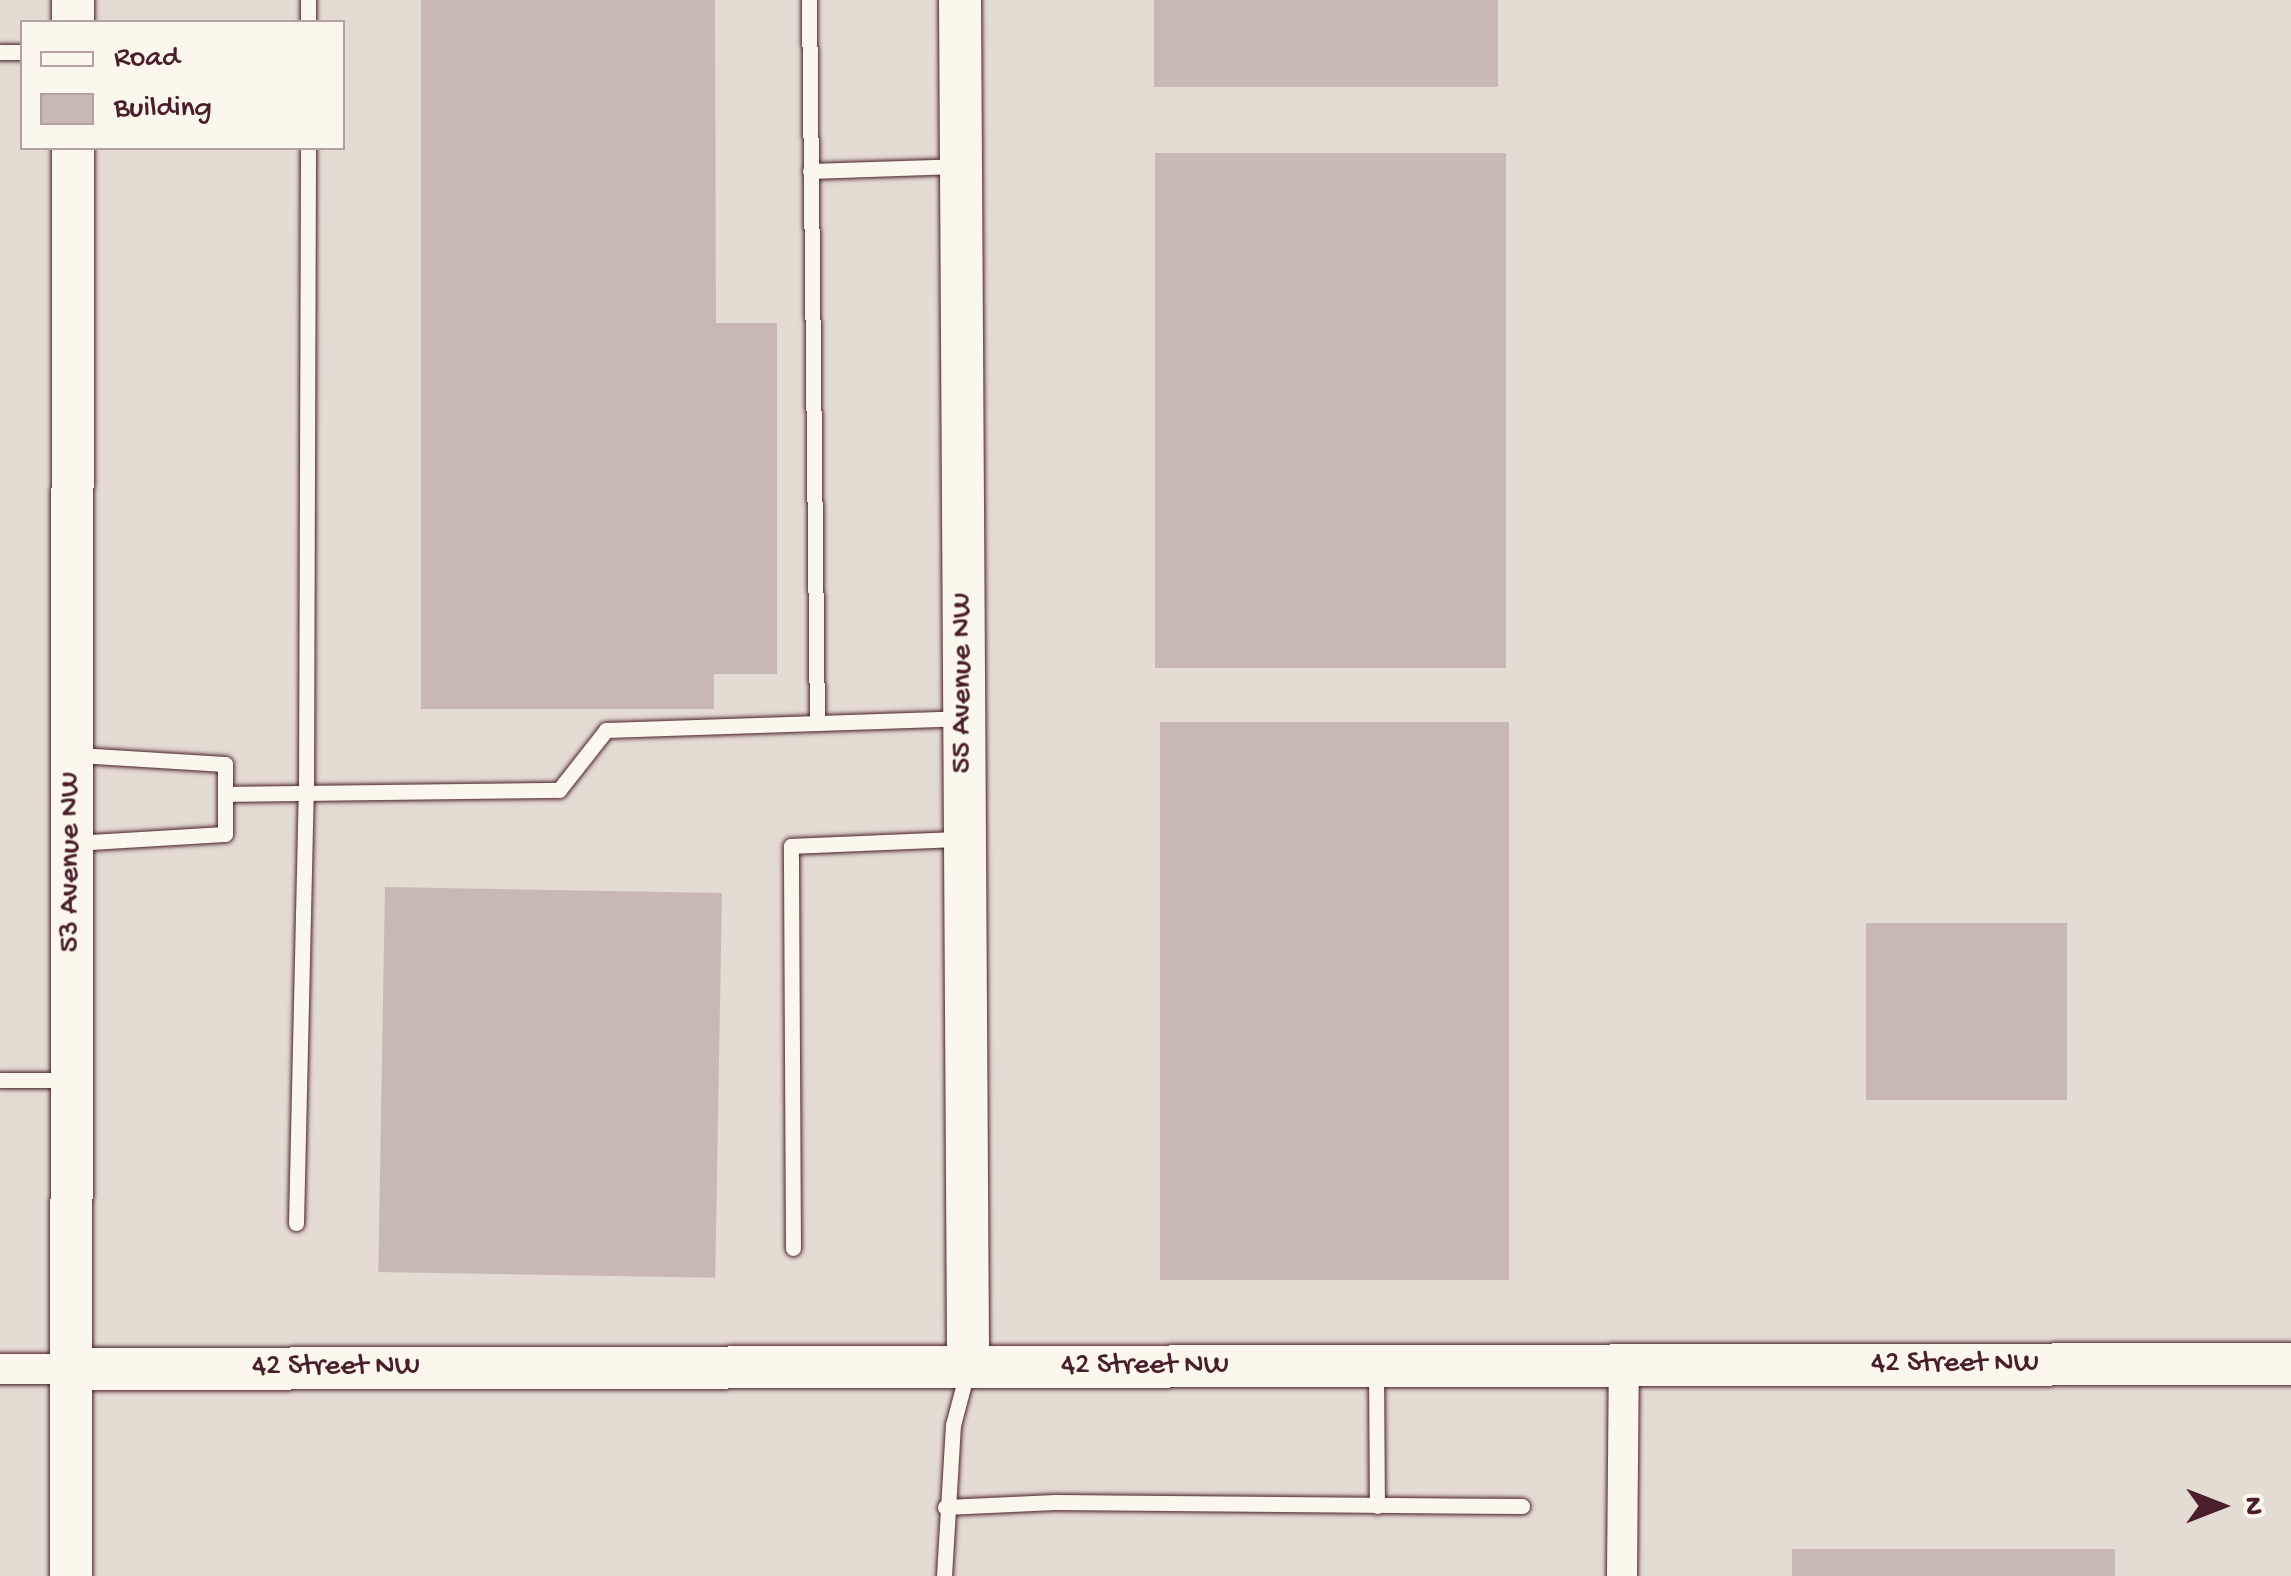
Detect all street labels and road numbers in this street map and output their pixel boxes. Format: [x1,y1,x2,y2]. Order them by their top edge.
street label: 55 Avenue NW [946,592,982,774]
street label: 53 Avenue NW [54,772,90,952]
street label: 42 Street NW [1871,1347,2039,1383]
street label: 42 Street NW [1061,1349,1229,1385]
street label: 42 Street NW [252,1350,420,1386]

